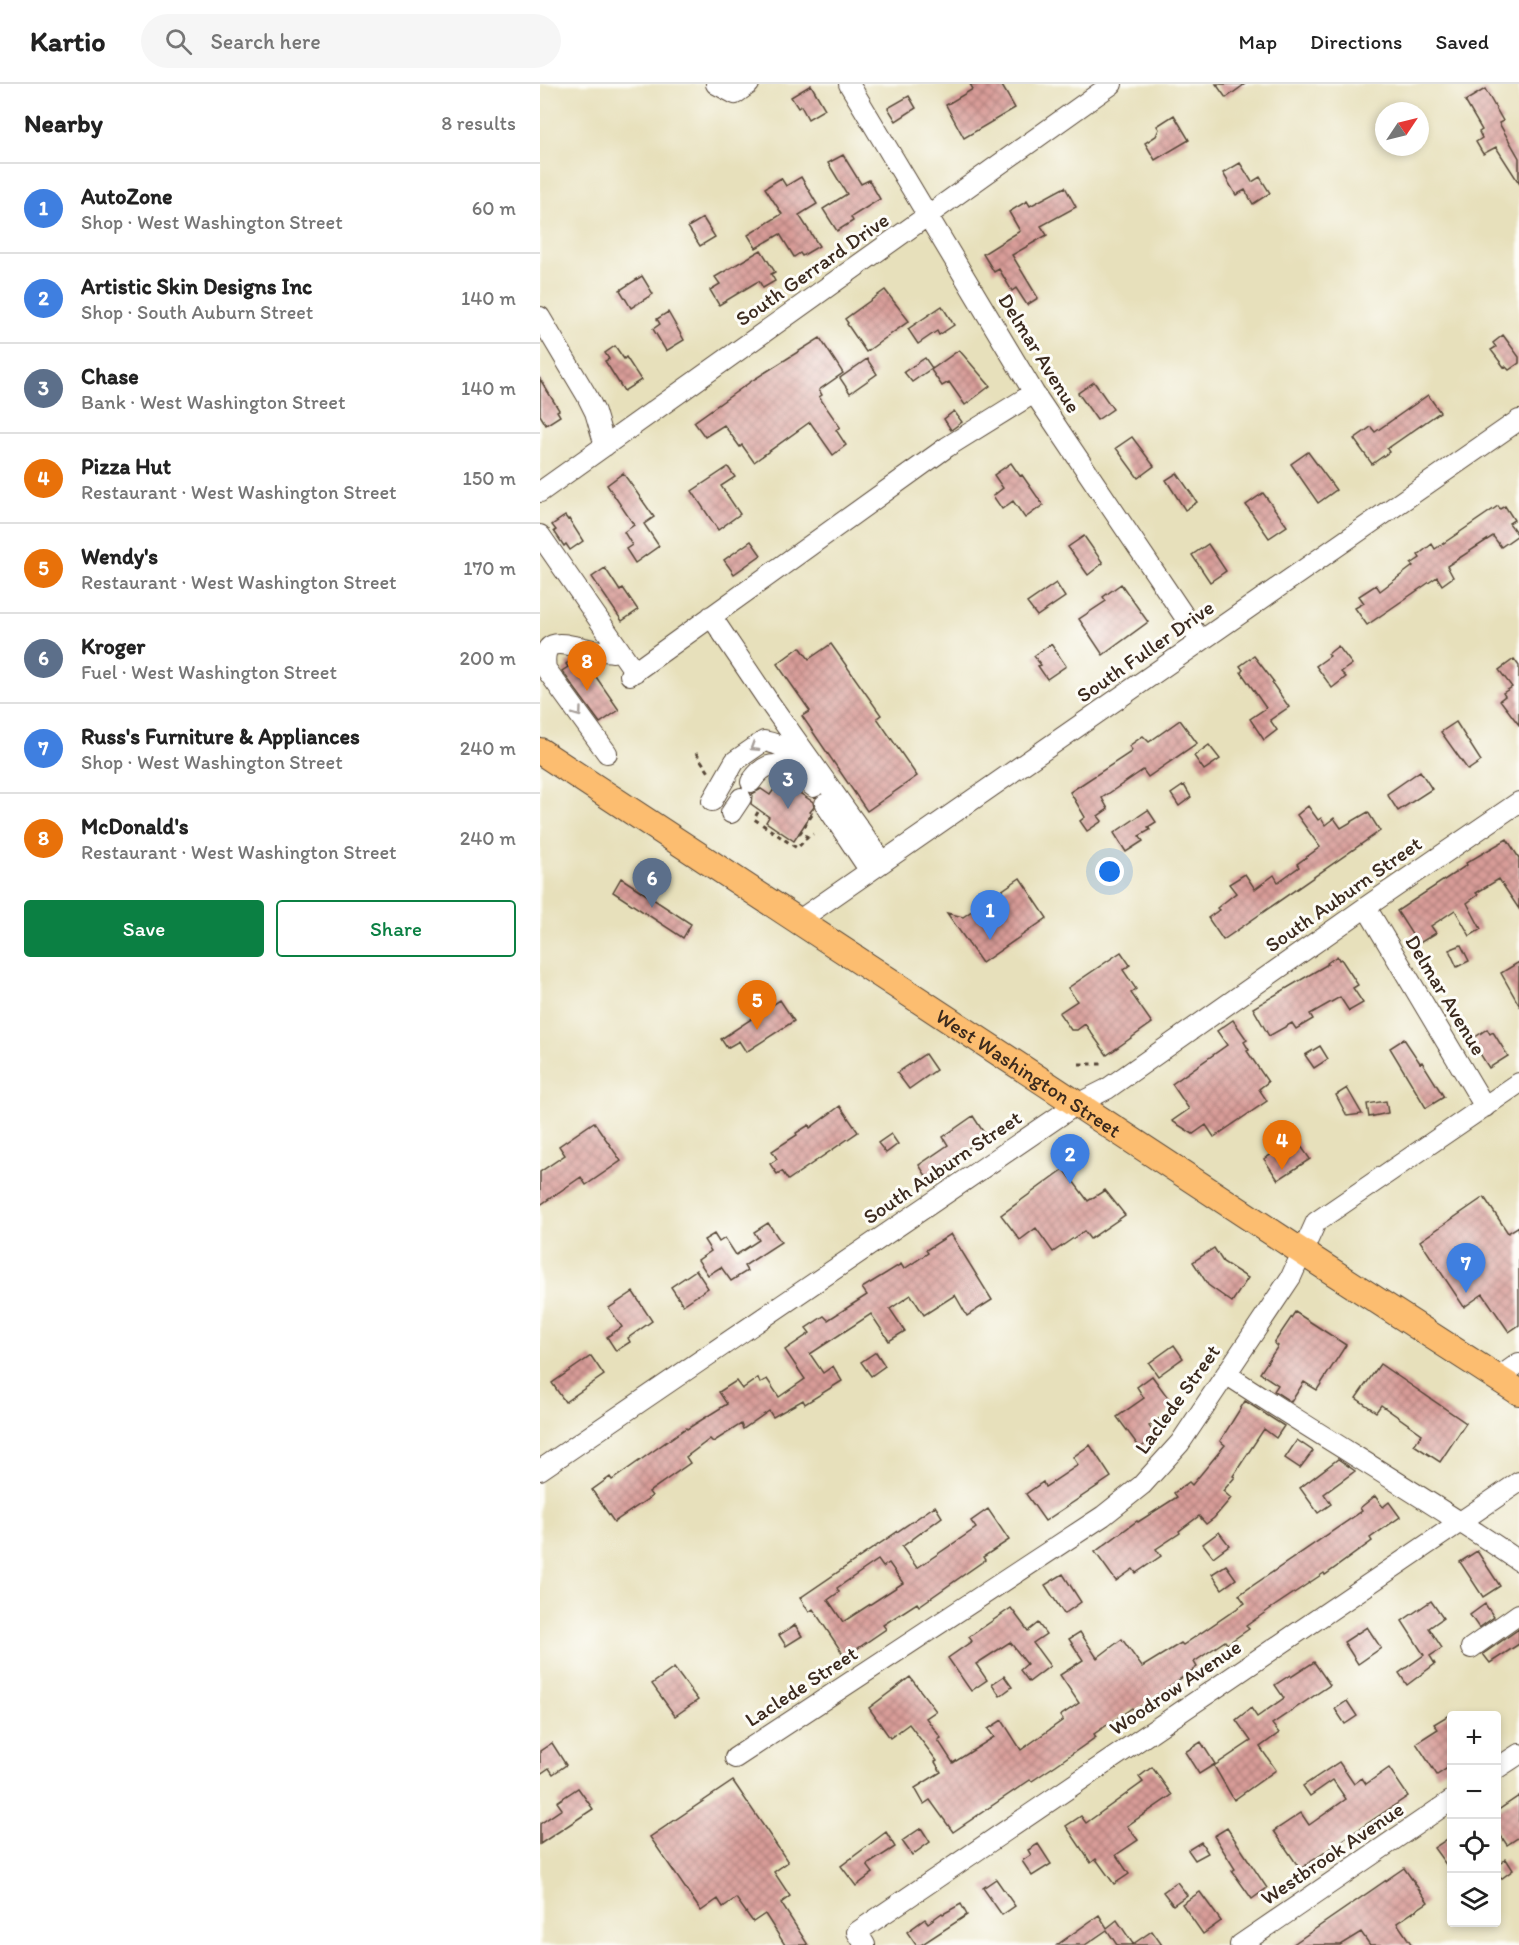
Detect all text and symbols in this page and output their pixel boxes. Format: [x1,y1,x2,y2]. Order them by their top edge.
search box [141,14,561,68]
text: Kartio [30,24,105,58]
icon: search [162,25,195,58]
text: Search here [210,28,321,55]
text: Map [1239,29,1277,54]
text: Directions [1310,29,1402,54]
text: Saved [1435,29,1489,54]
north arrow [1375,102,1429,156]
text: Nearby [24,107,103,139]
text: 8 results [441,111,516,135]
text: AutoZone [81,183,172,210]
text: 1 [39,196,48,220]
text: 60 m [472,196,516,220]
street label: South Gerrard Drive [731,207,893,331]
text: Shop · West Washington Street [81,210,343,234]
text: Artistic Skin Designs Inc [81,273,312,300]
text: 2 [38,286,49,310]
text: 140 m [461,286,516,310]
street label: Delmar Avenue [993,289,1087,417]
text: Shop · South Auburn Street [81,300,313,324]
text: Chase [81,363,139,390]
text: 3 [38,376,49,400]
text: 140 m [461,376,516,400]
text: Bank · West Washington Street [81,390,345,414]
text: Pizza Hut [81,453,171,480]
text: 4 [37,466,50,490]
text: 150 m [463,466,516,490]
text: Restaurant · West Washington Street [81,480,397,504]
text: Wendy's [81,543,158,570]
text: 5 [38,556,49,580]
text: 170 m [463,556,516,580]
text: Restaurant · West Washington Street [81,570,397,594]
street label: South Fuller Drive [1072,594,1218,708]
text: Kroger [81,633,145,660]
pin: 8 [568,642,606,691]
text: 6 [38,646,49,670]
text: 200 m [460,646,516,670]
text: Fuel · West Washington Street [81,660,337,684]
one-way arrow [570,706,581,717]
text: Russ's Furniture & Appliances [81,723,360,750]
text: 7 [39,736,48,760]
text: 240 m [460,736,516,760]
one-way arrow [750,740,761,751]
text: Shop · West Washington Street [81,750,343,774]
pin: 3 [768,760,808,809]
text: McDonald's [81,813,189,840]
text: 8 [38,826,49,850]
text: 240 m [460,826,516,850]
street label: South Auburn Street [1260,831,1426,957]
text: Restaurant · West Washington Street [81,840,397,864]
your location [1095,857,1124,886]
pin: 6 [632,858,672,908]
pin: 1 [970,890,1010,940]
button: Save [24,900,264,957]
button: Share [276,900,516,957]
street label: Delmar Avenue [1400,930,1492,1060]
pin: 5 [738,980,776,1030]
street label: West Washington Street [932,1003,1126,1142]
street label: South Auburn Street [858,1105,1026,1229]
pin: 4 [1262,1120,1302,1170]
pin: 2 [1050,1134,1090,1184]
pin: 7 [1446,1244,1486,1293]
street label: Laclede Street [1129,1339,1225,1459]
street label: Woodrow Avenue [1104,1634,1246,1740]
street label: Laclede Street [740,1640,862,1732]
map controls [1447,1711,1501,1927]
button: + [1447,1711,1501,1765]
button: − [1447,1765,1501,1819]
street label: Westbrook Avenue [1256,1796,1408,1910]
button: locate [1447,1819,1501,1873]
button: layers [1447,1873,1501,1927]

